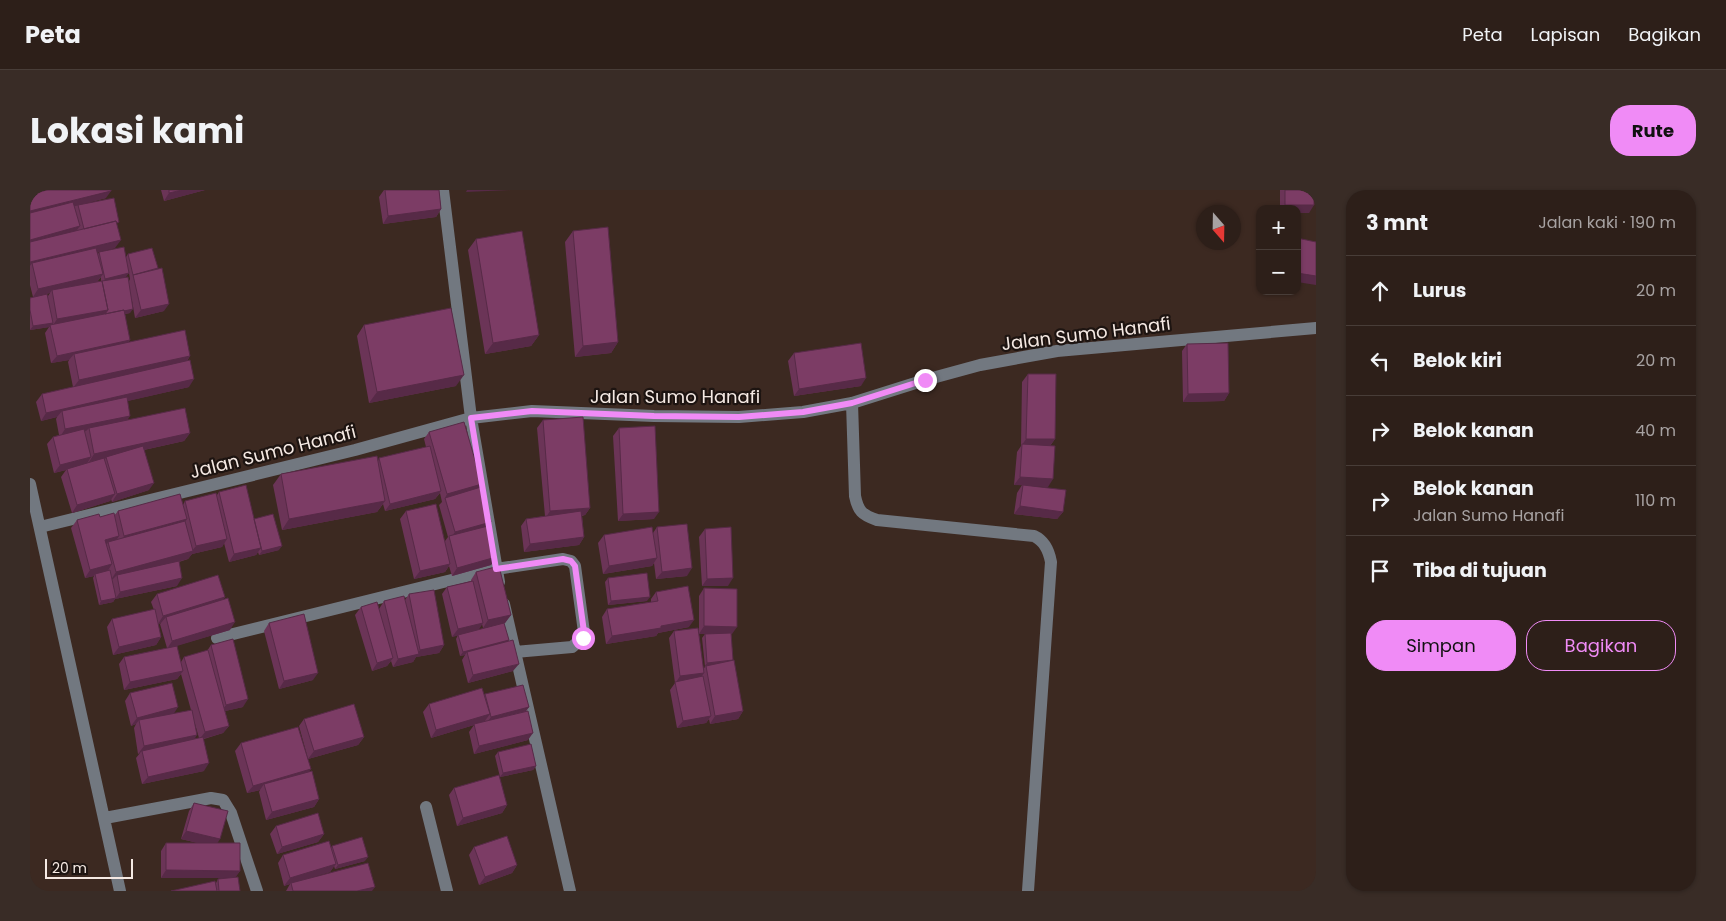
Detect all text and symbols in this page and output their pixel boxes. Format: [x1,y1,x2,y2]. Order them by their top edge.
text: Peta [25,18,81,51]
text: Peta [1462,22,1503,47]
text: Lapisan [1531,22,1600,47]
text: Bagikan [1628,22,1701,47]
button: Rute [1610,105,1696,156]
text: Lokasi kami [30,106,244,155]
north arrow [1196,205,1241,250]
map controls [1256,205,1301,295]
button: + [1256,205,1301,250]
text: 3 mnt [1366,208,1428,237]
text: Jalan kaki · 190 m [1538,211,1676,234]
button: − [1256,250,1301,295]
icon: ahead [1366,277,1394,305]
text: Lurus [1413,277,1466,304]
text: 20 m [1636,279,1676,302]
street label: Jalan Sumo Hanafi [1000,311,1172,356]
icon: left [1366,347,1394,375]
text: Belok kiri [1413,347,1502,374]
text: 20 m [1636,349,1676,372]
route end [914,369,937,392]
street label: Jalan Sumo Hanafi [590,384,760,409]
icon: right [1366,417,1394,445]
text: Belok kanan [1413,417,1534,444]
street label: Jalan Sumo Hanafi [187,419,358,484]
text: 40 m [1635,419,1676,442]
text: Belok kanan [1413,475,1534,502]
icon: right [1366,487,1394,515]
text: 110 m [1635,489,1676,512]
text: Jalan Sumo Hanafi [1413,504,1564,527]
icon: arrive [1366,557,1394,585]
text: Tiba di tujuan [1413,557,1547,584]
button: Simpan [1366,620,1516,671]
button: Bagikan [1526,620,1676,671]
route start [572,627,595,650]
scale bar [45,856,132,879]
text: 20 m [52,858,87,878]

